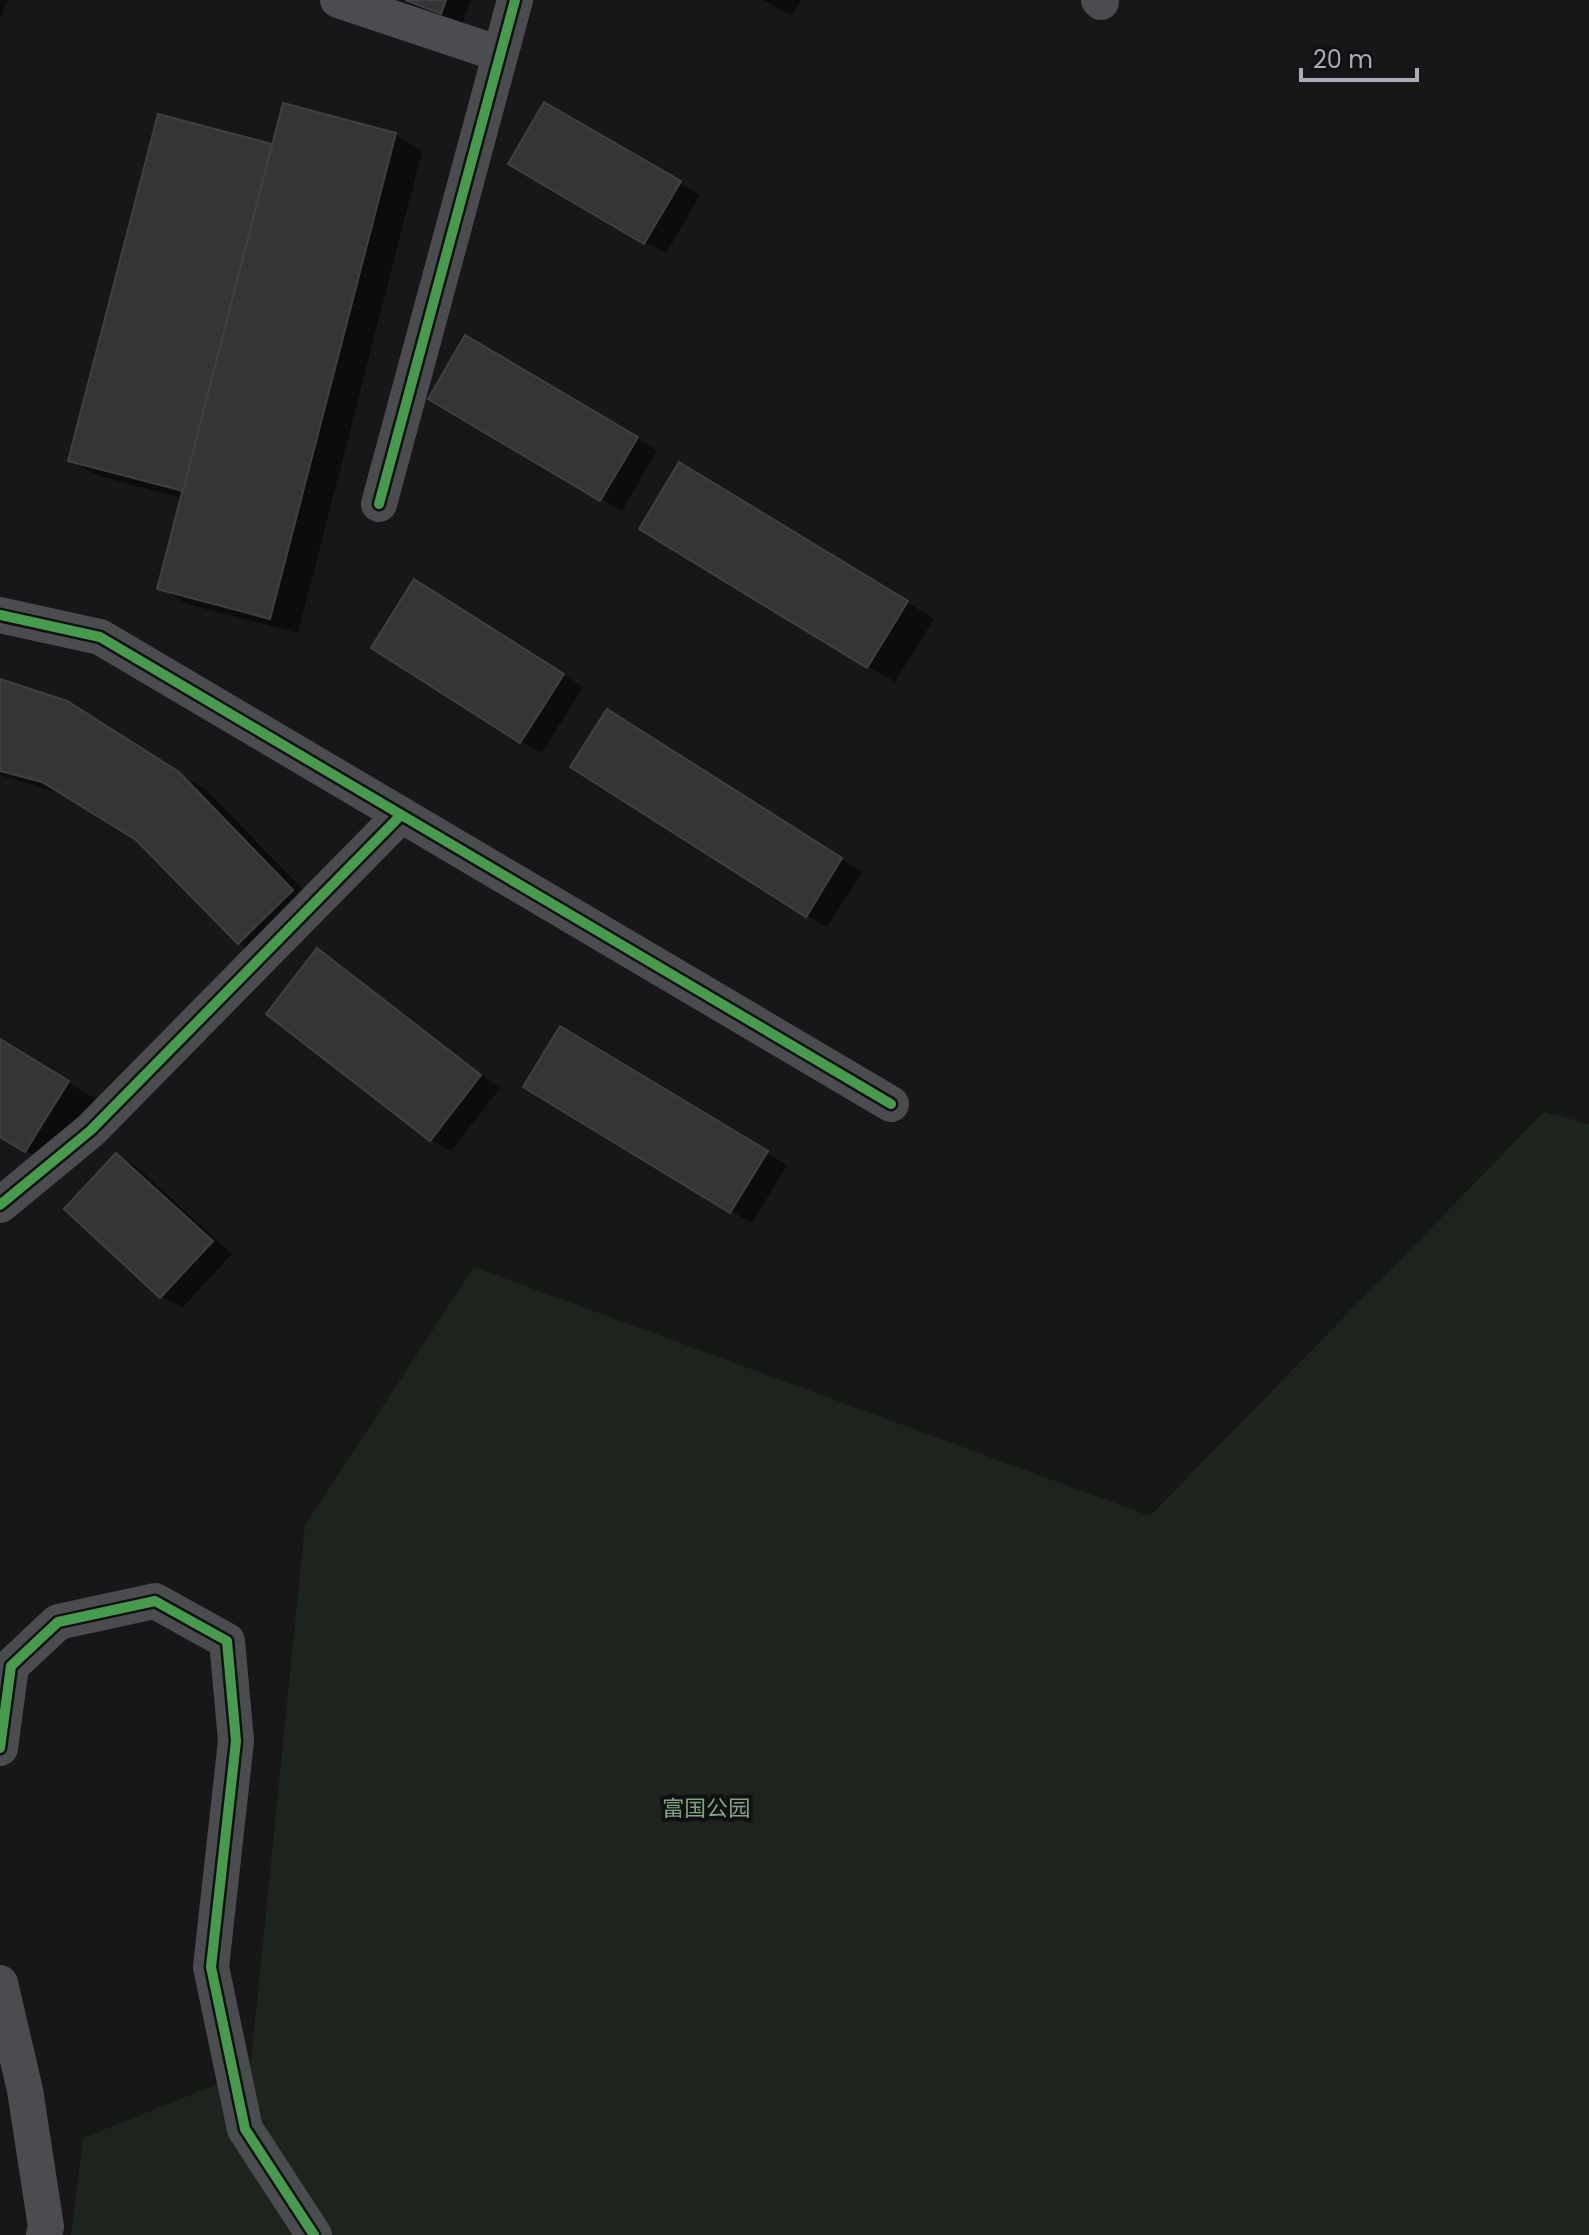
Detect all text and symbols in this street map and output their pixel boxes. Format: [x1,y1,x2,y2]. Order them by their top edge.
scale bar [1301,32,1417,82]
text: 20 m [1313,43,1373,76]
park label: 富国公园 [662,1793,750,1824]

